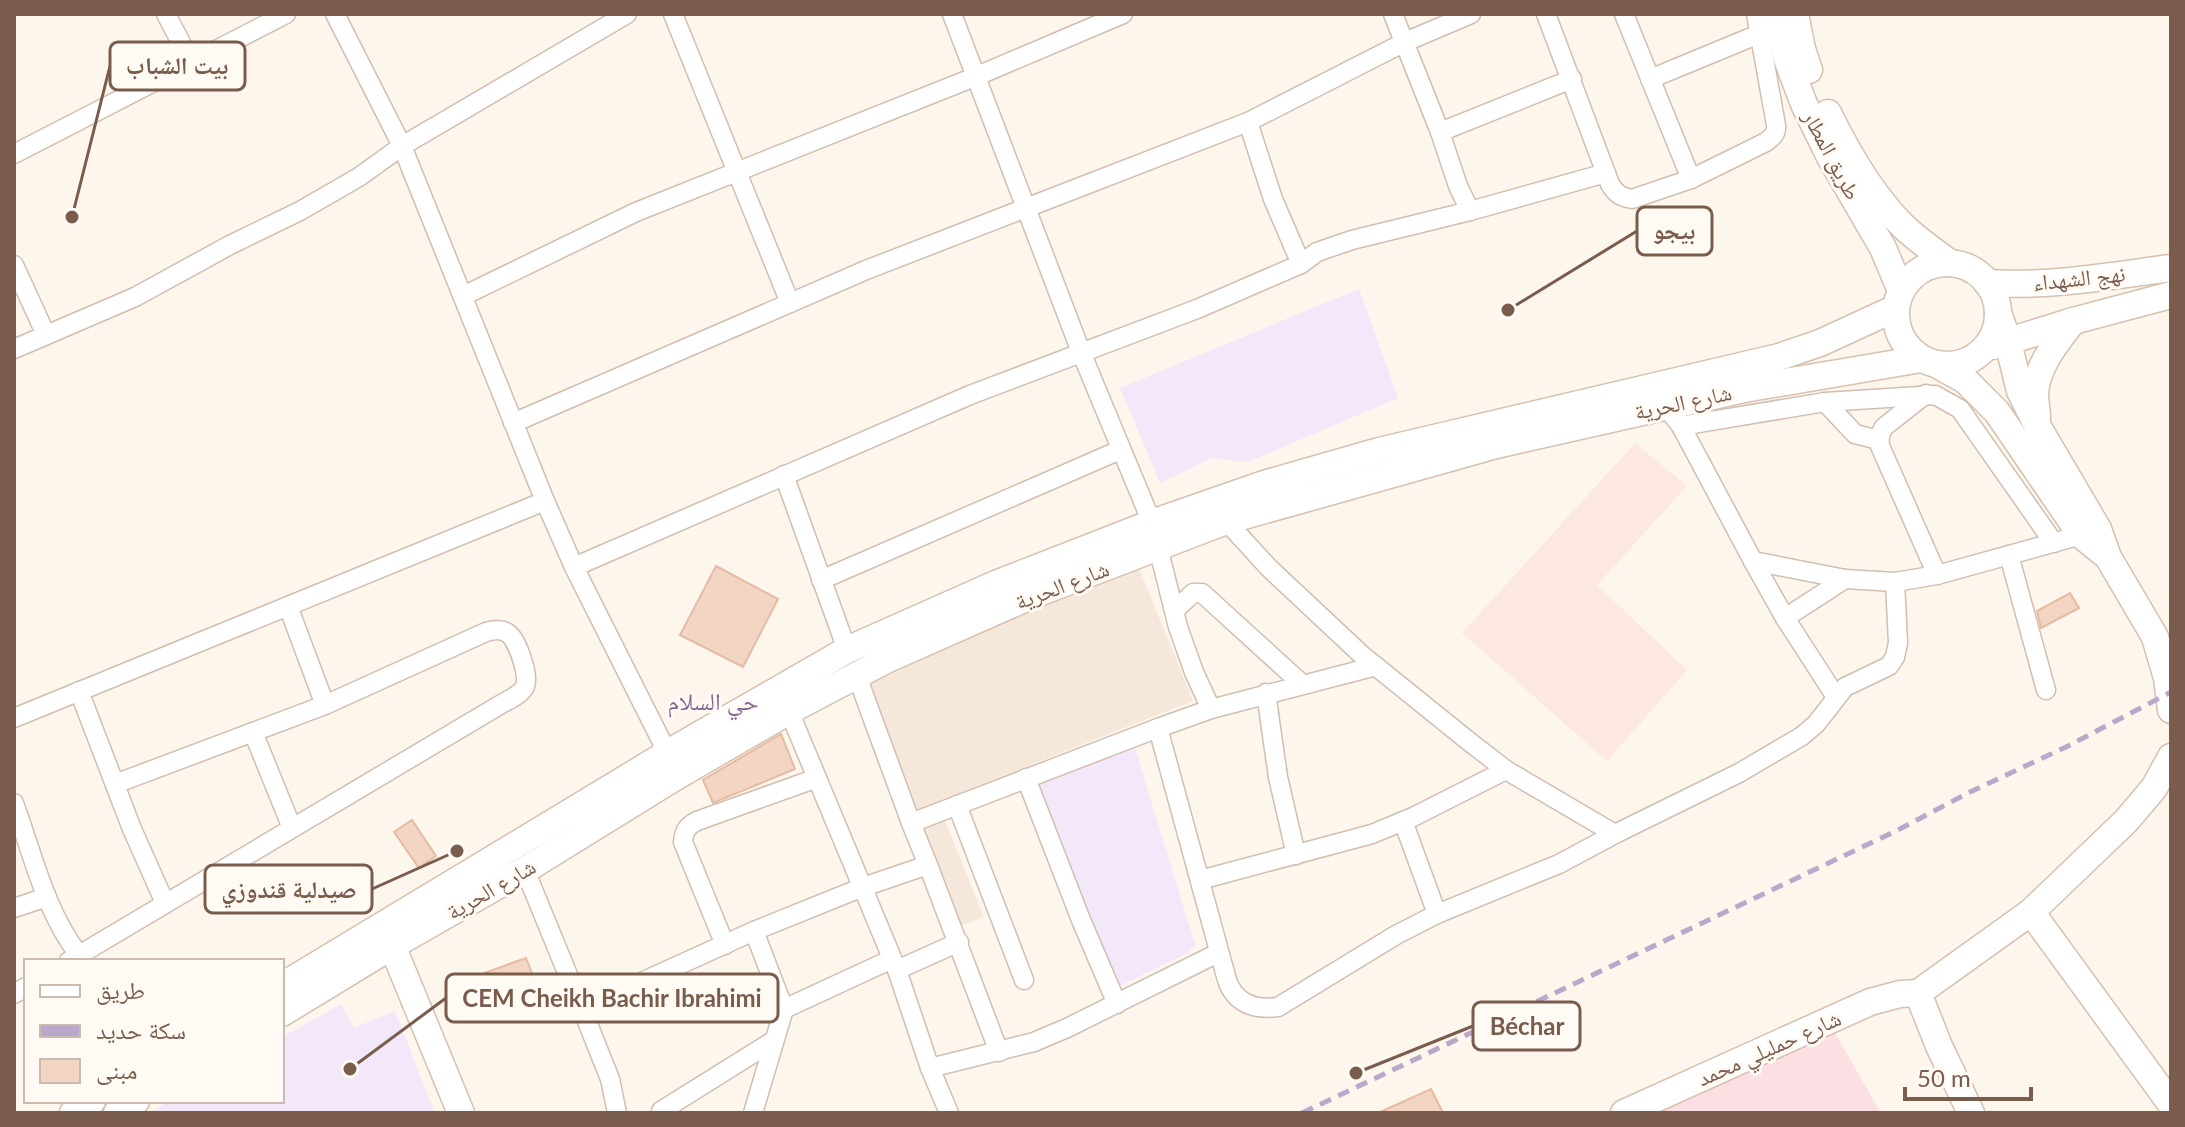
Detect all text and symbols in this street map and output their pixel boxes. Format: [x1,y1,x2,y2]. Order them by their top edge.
callout: بيت الشباب [110,42,245,90]
text: بيت الشباب [126,50,228,80]
street label: طريق المطار [1796,104,1867,205]
callout: بيجو [1637,207,1712,255]
text: بيجو [1653,215,1695,245]
street label: نهج الشهداء [2031,259,2127,297]
street label: شارع الحرية [1632,378,1734,426]
street label: شارع الحرية [1011,554,1113,616]
district label: حي السلام [668,686,758,721]
street label: شارع الحرية [441,852,541,926]
callout: صيدلية قندوزي [205,865,372,913]
text: صيدلية قندوزي [221,874,357,909]
legend [24,959,284,1103]
callout: CEM Cheikh Bachir Ibrahimi [446,974,778,1022]
text: طريق [96,975,145,1005]
text: CEM Cheikh Bachir Ibrahimi [462,983,762,1012]
callout: Béchar [1473,1002,1580,1050]
street label: شارع حمليلي محمد [1693,1004,1847,1095]
text: Béchar [1490,1011,1564,1040]
text: سكة حديد [96,1015,186,1044]
scale bar [1905,1051,2031,1101]
text: مبنى [96,1055,137,1085]
text: 50 m [1917,1063,1971,1092]

